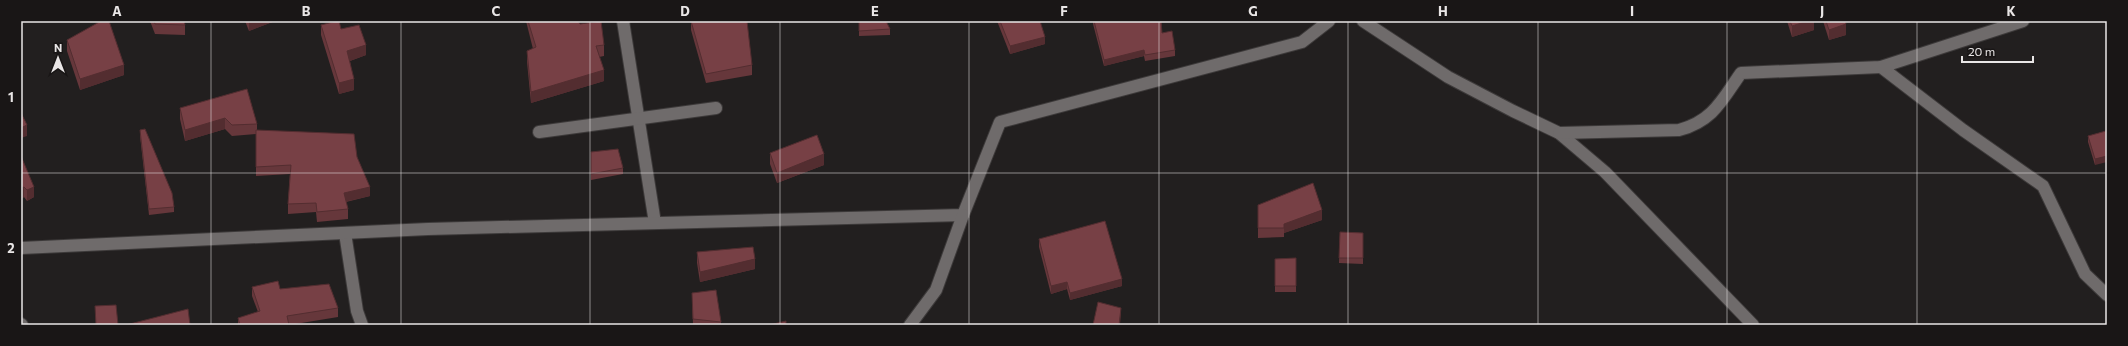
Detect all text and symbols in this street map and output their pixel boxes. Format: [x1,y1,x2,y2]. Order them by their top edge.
text: A [112,3,122,19]
text: B [302,3,311,19]
text: C [492,3,501,19]
text: D [680,3,690,19]
text: E [871,3,879,19]
text: F [1060,3,1068,19]
text: G [1248,3,1258,19]
text: H [1438,3,1448,19]
text: I [1630,3,1634,19]
text: J [1820,3,1824,19]
text: K [2006,3,2016,19]
north arrow [38,38,78,78]
scale bar [1962,38,2033,64]
text: N [54,41,62,54]
text: 20 m [1968,44,1995,58]
text: 1 [8,89,14,105]
text: 2 [7,240,15,256]

